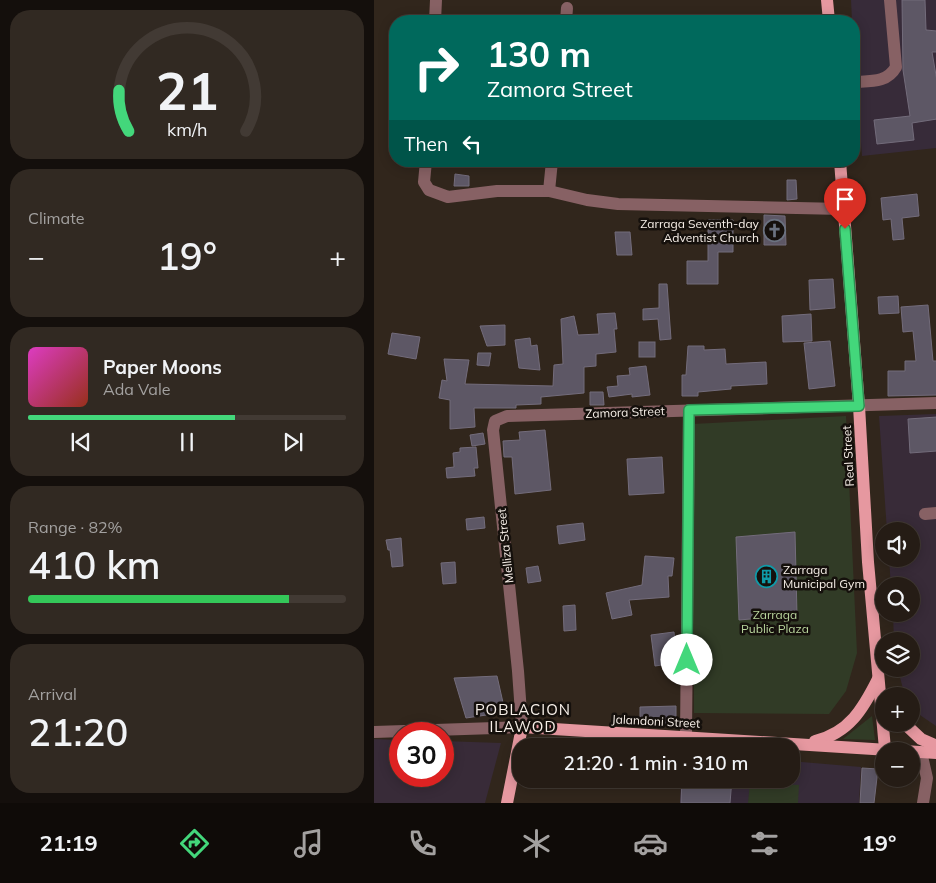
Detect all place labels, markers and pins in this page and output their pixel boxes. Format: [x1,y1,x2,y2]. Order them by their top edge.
pin [824,178,866,229]
place label: Zarraga Seventh-day Adventist Church [640,216,760,245]
church icon: Zarraga Seventh-day Adventist Church [763,218,787,242]
place label: Zarraga Municipal Gym [783,562,865,591]
building icon: Zarraga Municipal Gym [755,564,779,588]

